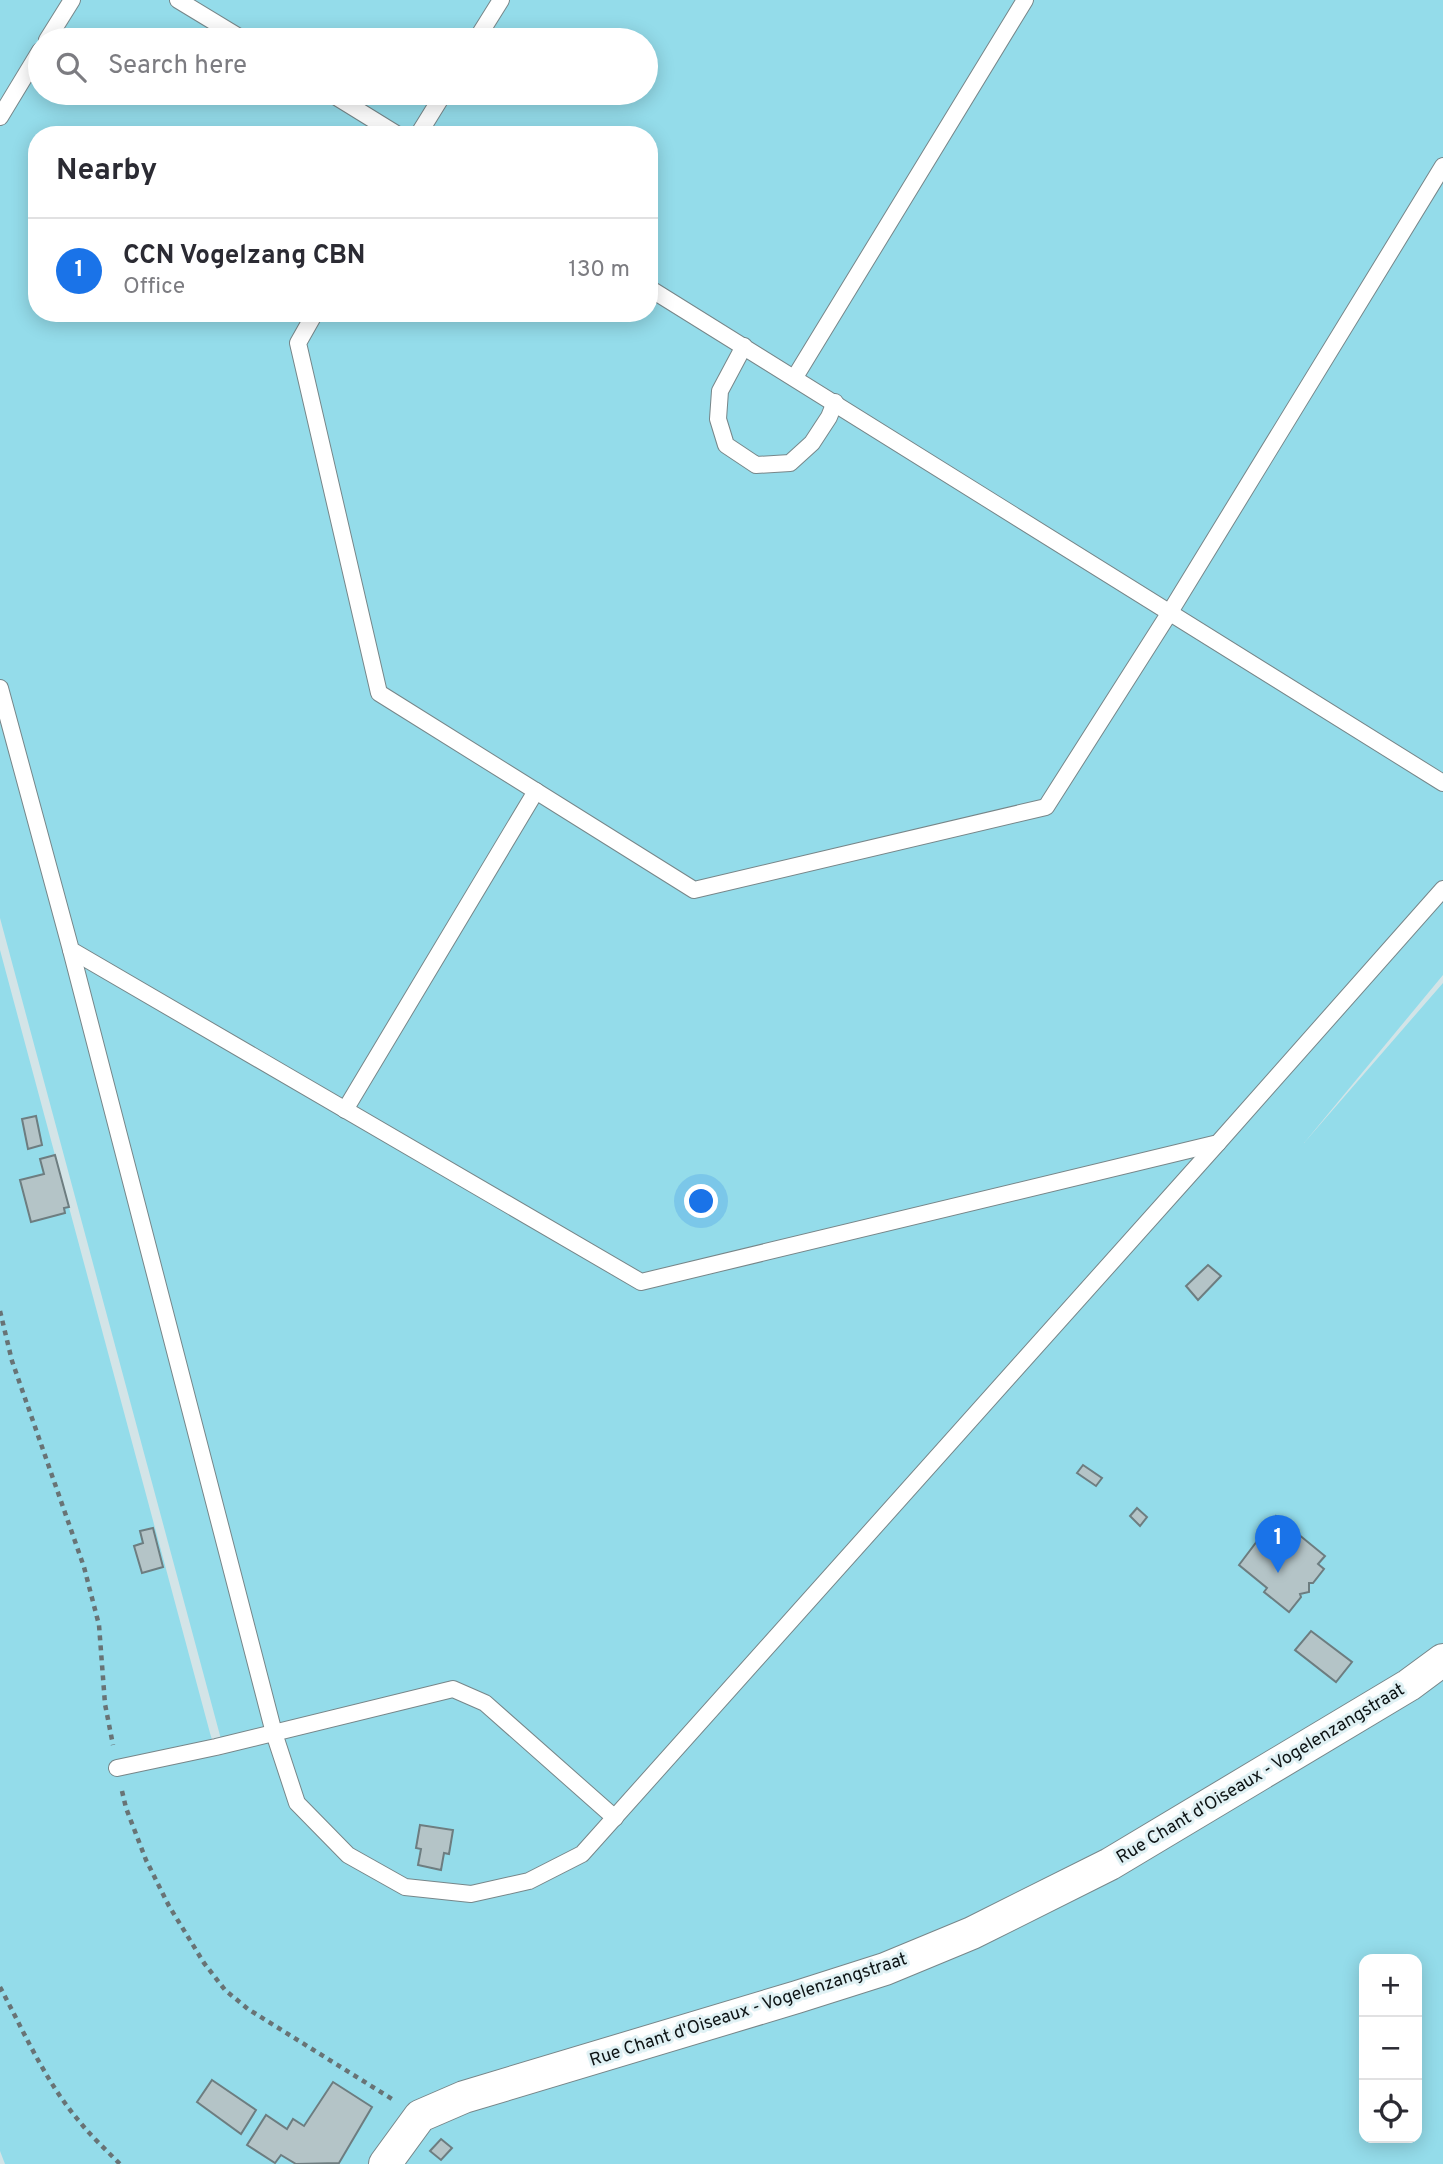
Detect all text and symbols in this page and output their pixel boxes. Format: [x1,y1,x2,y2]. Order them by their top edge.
search box [28,28,658,105]
icon: search [52,48,90,86]
text: Search here [108,50,247,83]
text: Nearby [56,153,157,190]
text: CCN Vogelzang CBN [123,240,366,273]
text: 1 [74,256,84,285]
text: 130 m [568,256,630,285]
text: Office [123,273,185,302]
your location [684,1184,718,1218]
pin: 1 [1255,1515,1301,1573]
street label: Rue Chant d'Oiseaux - Vogelenzangstraat [1112,1679,1409,1870]
street label: Rue Chant d'Oiseaux - Vogelenzangstraat [587,1948,910,2073]
map controls [1359,1954,1422,2143]
button: + [1359,1954,1422,2017]
button: − [1359,2017,1422,2080]
button: locate [1359,2080,1422,2143]

